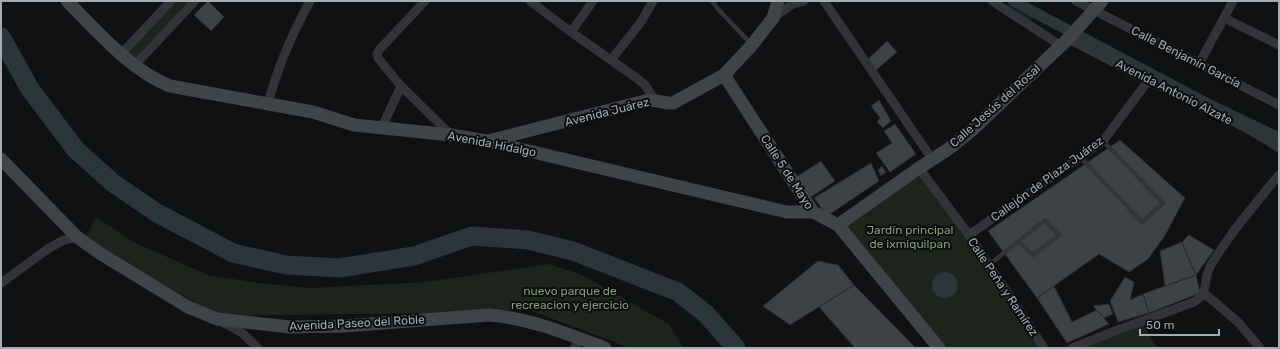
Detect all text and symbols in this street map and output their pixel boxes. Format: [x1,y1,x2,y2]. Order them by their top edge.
street label: Calle Benjamín García [1129,23,1243,91]
street label: Avenida Antonio Alzate [1113,56,1235,128]
street label: Calle Jesús del Rosal [947,62,1043,150]
street label: Avenida Juárez [563,95,651,129]
street label: Avenida Hidalgo [447,129,538,159]
street label: Calle 5 de Mayo [758,132,816,212]
street label: Callejón de Plaza Juárez [988,133,1106,225]
park label: Jardín principal de ixmiquilpan [867,223,954,251]
street label: Calle Peña y Ramírez [965,235,1041,339]
park label: nuevo parque de recreacion y ejercicio [511,284,629,312]
scale bar [1140,311,1219,337]
street label: Avenida Paseo del Roble [289,312,425,334]
text: 50 m [1146,318,1174,332]

